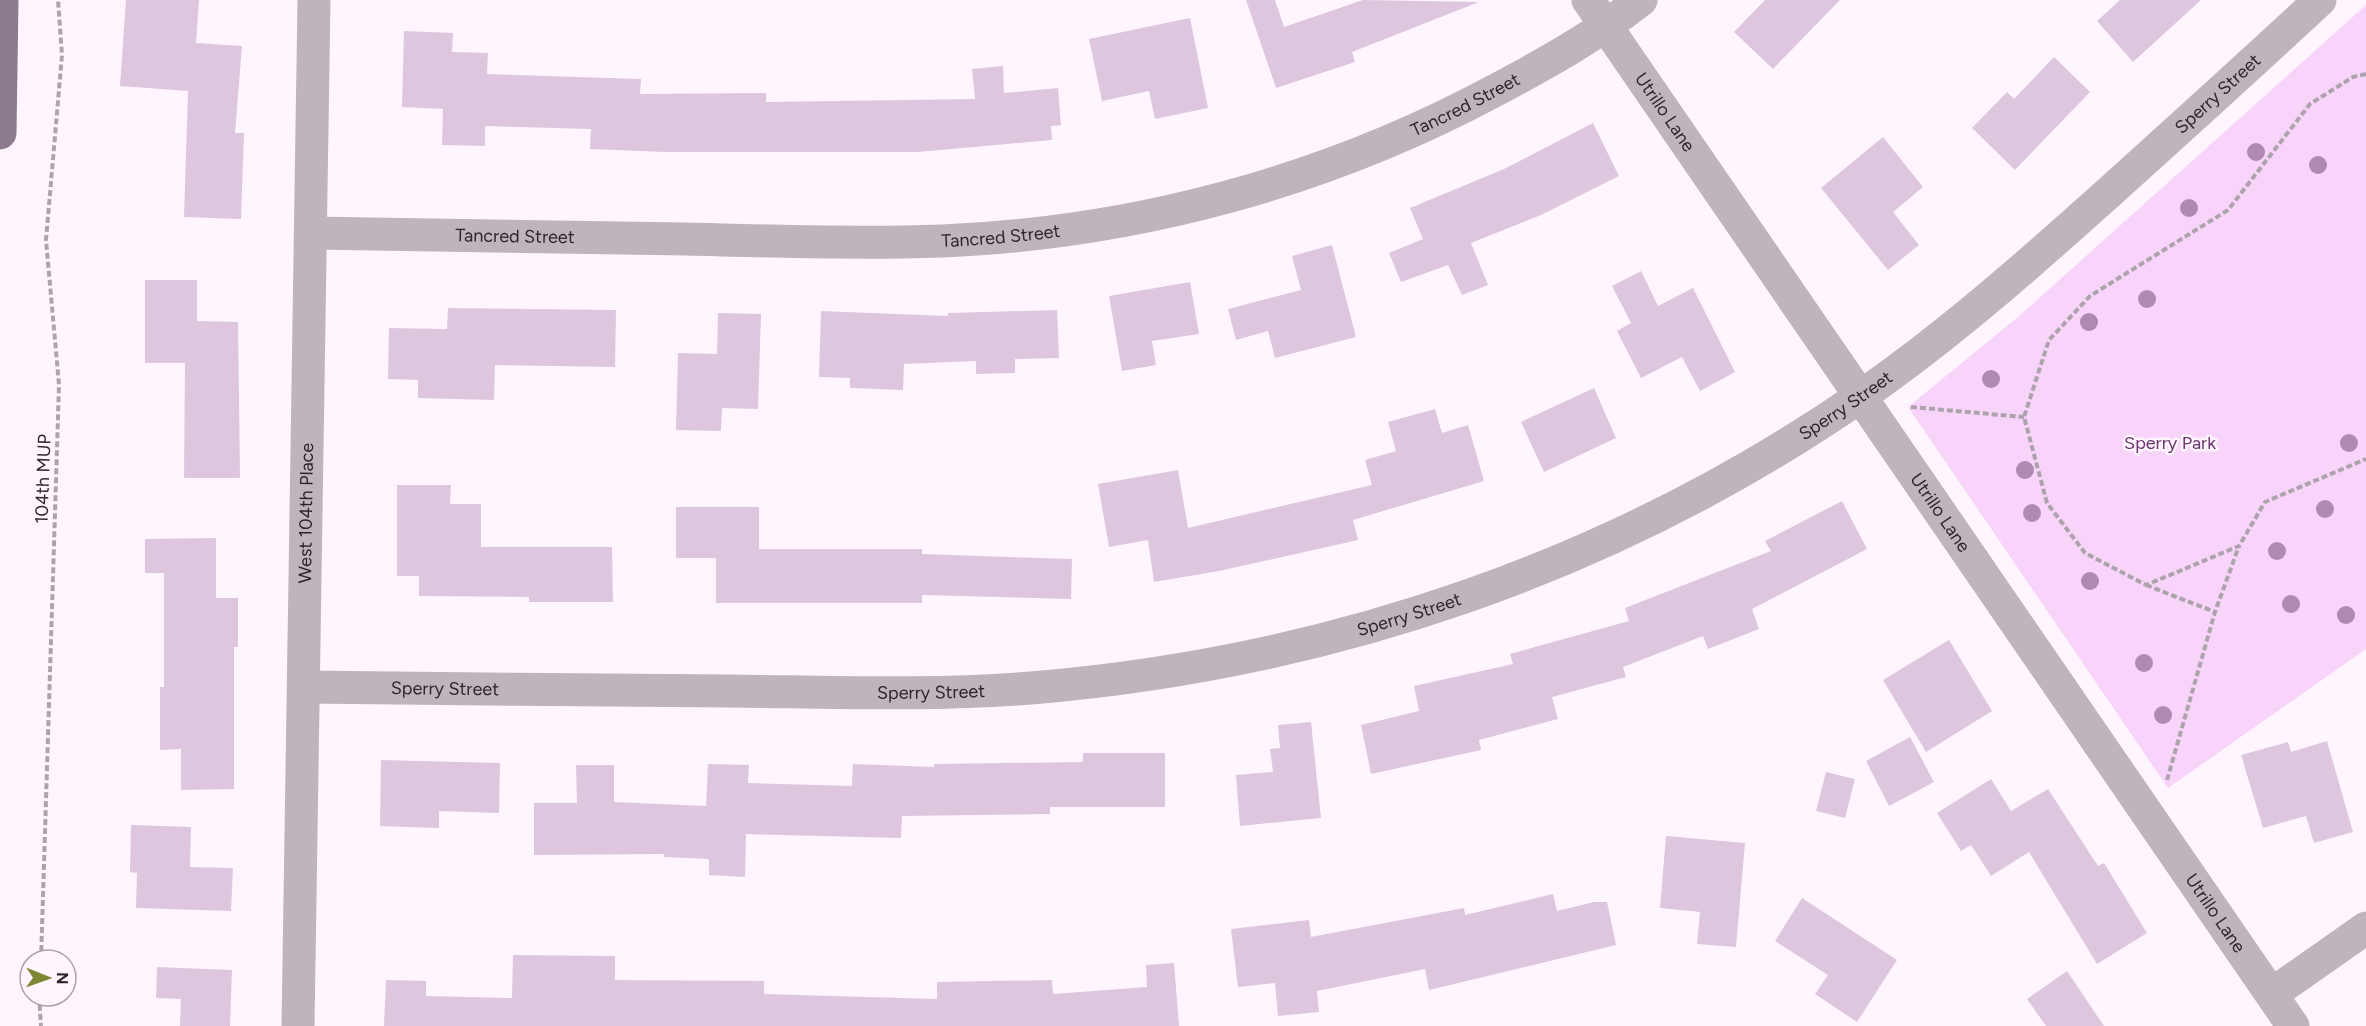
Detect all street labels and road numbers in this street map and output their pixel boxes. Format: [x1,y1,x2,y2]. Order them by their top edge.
street label: Sperry Street [2170,49,2265,138]
street label: Tancred Street [1407,68,1524,141]
street label: Utrillo Lane [1630,68,1700,156]
street label: Tancred Street [941,220,1062,252]
street label: Tancred Street [455,224,575,248]
street label: Sperry Street [1795,366,1897,445]
street label: 104th MUP [30,434,56,524]
street label: West 104th Place [294,442,318,584]
street label: Utrillo Lane [1905,469,1975,557]
street label: Sperry Street [1354,588,1464,641]
street label: Sperry Street [391,677,499,700]
street label: Sperry Street [877,680,986,704]
street label: Utrillo Lane [2181,869,2250,957]

